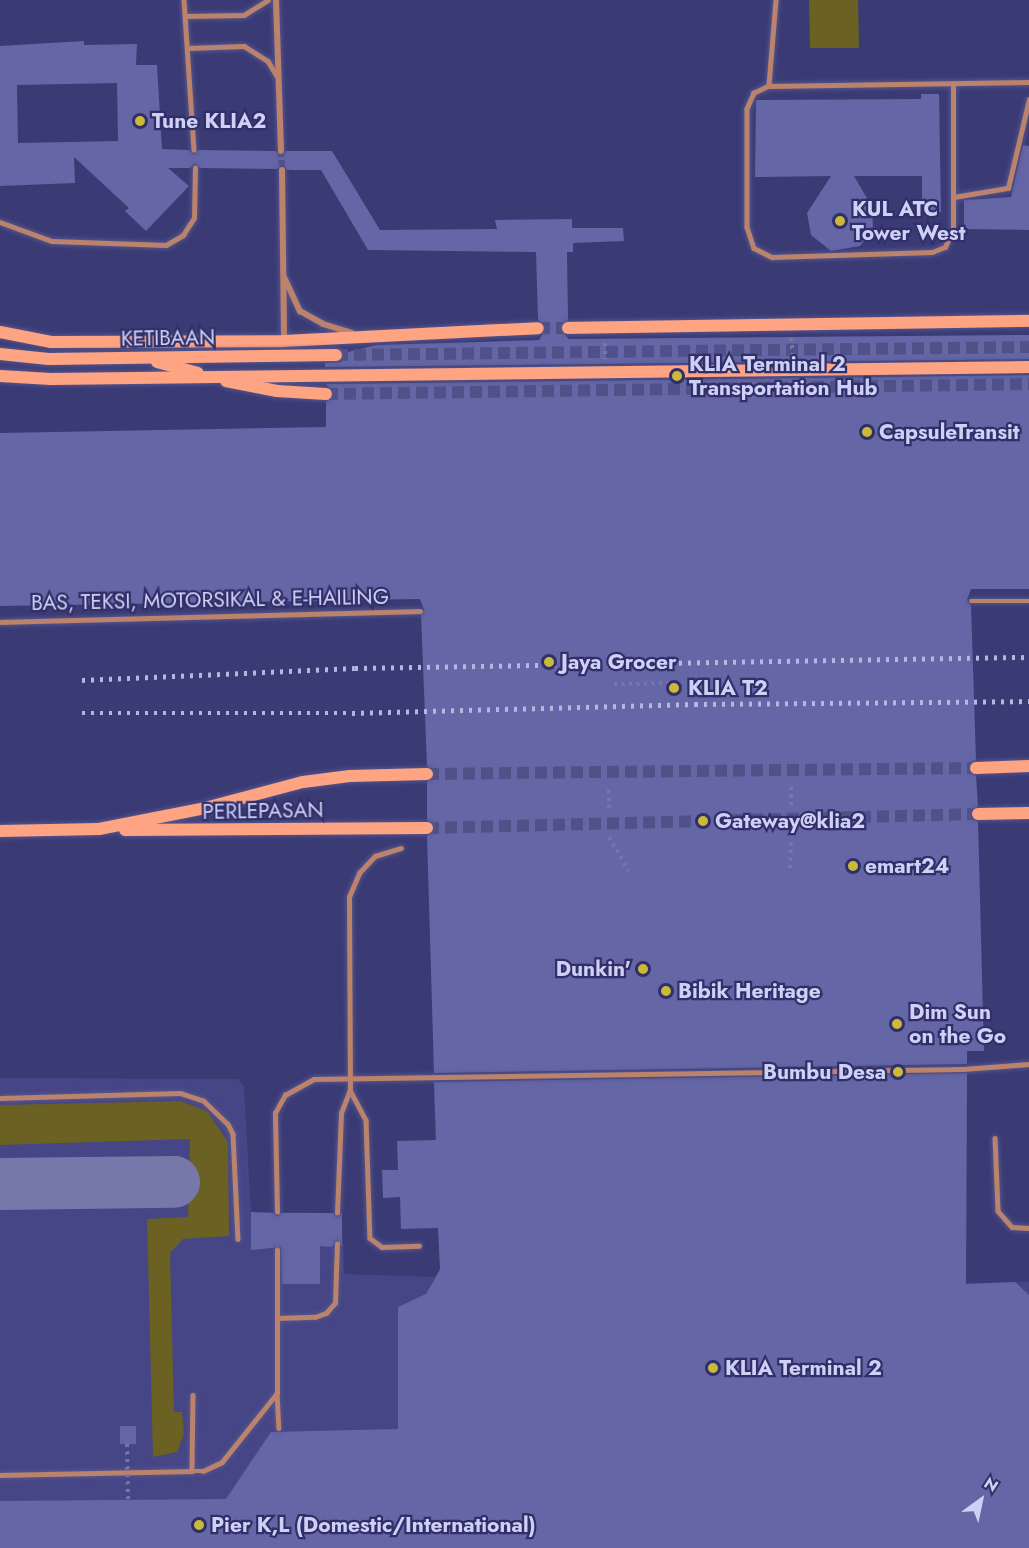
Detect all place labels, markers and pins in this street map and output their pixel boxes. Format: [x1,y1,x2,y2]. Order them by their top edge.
place label: Tune KLIA2 [152,108,266,134]
marker: Tune KLIA2 [133,114,147,128]
place label: KUL ATC Tower West [852,196,965,246]
marker: KUL ATC Tower West [833,214,847,228]
place label: KLIA Terminal 2 Transportation Hub [689,351,877,401]
marker: KLIA Terminal 2 Transportation Hub [670,369,684,383]
place label: CapsuleTransit [879,419,1019,445]
marker: CapsuleTransit [860,425,874,439]
place label: Jaya Grocer [561,649,677,675]
marker: Jaya Grocer [542,655,556,669]
place label: KLIA T2 [688,675,768,701]
marker: KLIA T2 [665,679,683,697]
place label: Gateway@klia2 [715,808,865,834]
marker: Gateway@klia2 [696,814,710,828]
place label: emart24 [865,853,949,879]
marker: emart24 [846,859,860,873]
place label: Dunkin' [556,956,631,982]
marker: Dunkin' [636,962,650,976]
place label: Bibik Heritage [678,978,821,1004]
marker: Bibik Heritage [659,984,673,998]
place label: Dim Sun on the Go [909,999,1006,1049]
marker: Dim Sun on the Go [890,1017,904,1031]
place label: Bumbu Desa [763,1059,886,1085]
marker: Bumbu Desa [891,1065,905,1079]
place label: KLIA Terminal 2 [725,1355,882,1381]
marker: KLIA Terminal 2 [706,1361,720,1375]
place label: Pier K,L (Domestic/International) [211,1512,536,1538]
marker: Pier K,L (Domestic/International) [192,1518,206,1532]

